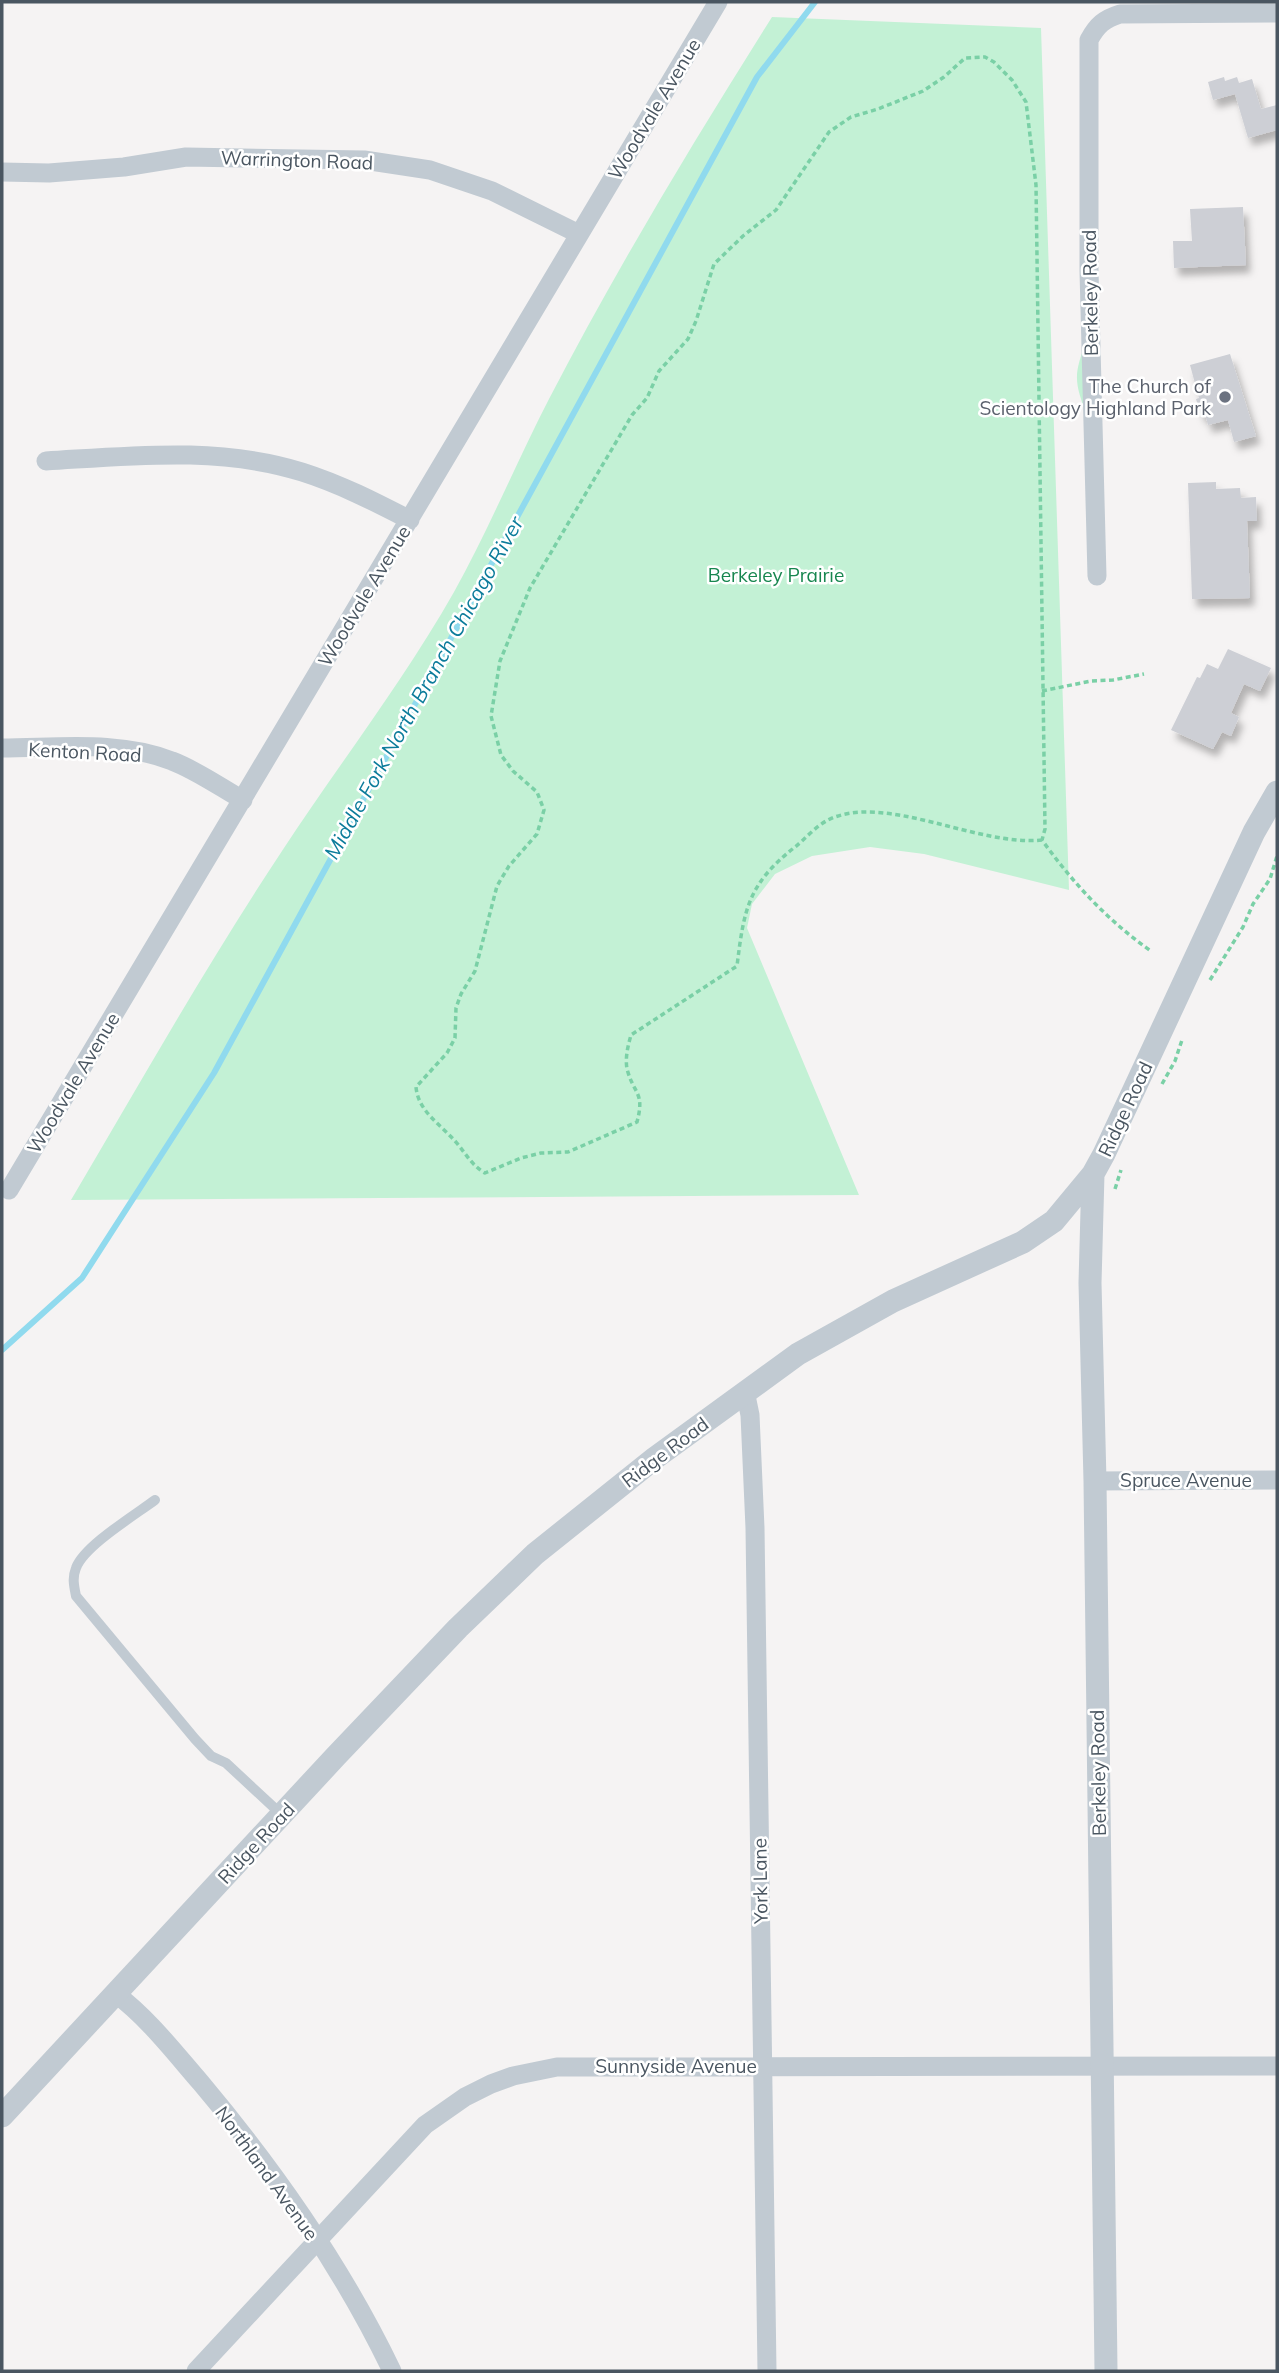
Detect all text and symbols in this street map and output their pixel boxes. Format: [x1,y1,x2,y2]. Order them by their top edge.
street label: Woodvale Avenue [602,34,706,184]
street label: Warrington Road [220,145,374,175]
street label: Berkeley Road [1077,230,1103,356]
place label: The Church of Scientology Highland Park [979,374,1212,420]
marker: The Church of Scientology Highland Park [1217,389,1233,405]
water label: Middle Fork North Branch Chicago River [318,511,529,863]
street label: Woodvale Avenue [312,521,416,671]
park label: Berkeley Prairie [708,563,844,587]
street label: Kenton Road [28,737,142,767]
street label: Woodvale Avenue [21,1008,125,1158]
street label: Ridge Road [1092,1058,1158,1160]
street label: Ridge Road [617,1412,713,1492]
street label: Spruce Avenue [1120,1468,1252,1492]
street label: Berkeley Road [1085,1710,1111,1836]
street label: Ridge Road [212,1797,300,1889]
street label: York Lane [747,1838,773,1925]
street label: Sunnyside Avenue [595,2054,757,2078]
street label: Northland Avenue [210,2101,324,2245]

